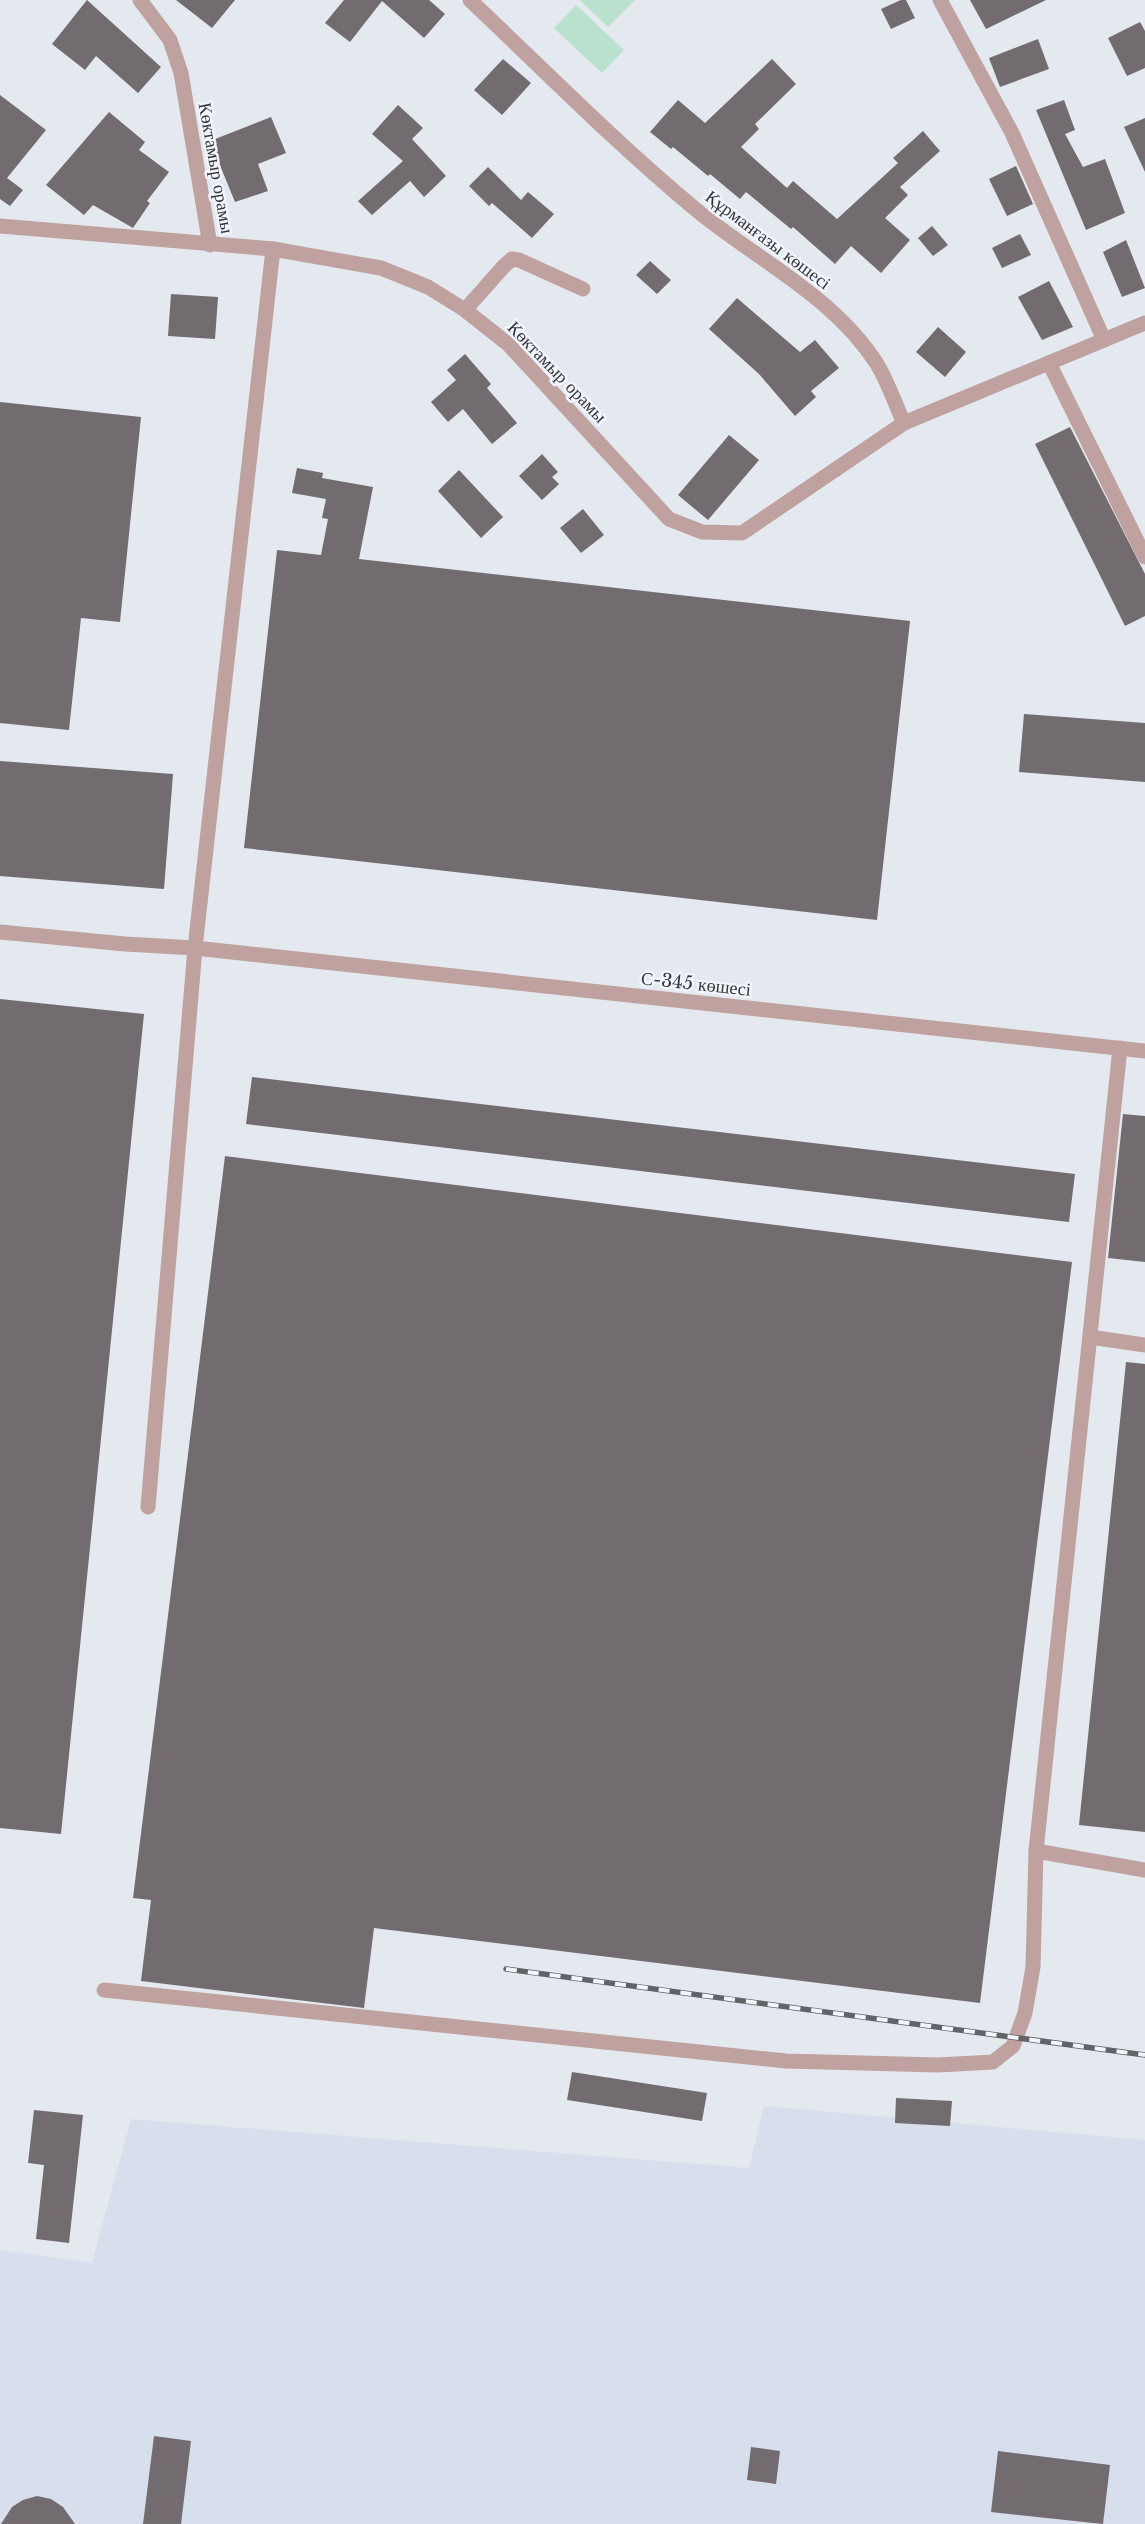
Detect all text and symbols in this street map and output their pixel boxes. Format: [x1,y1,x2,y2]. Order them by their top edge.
street label: Көктамыр орамы [194,101,238,235]
street label: Құрманғазы көшесі [701,186,835,294]
street label: Көктамыр орамы [503,317,611,427]
street label: С-345 көшесі [640,967,752,1001]

